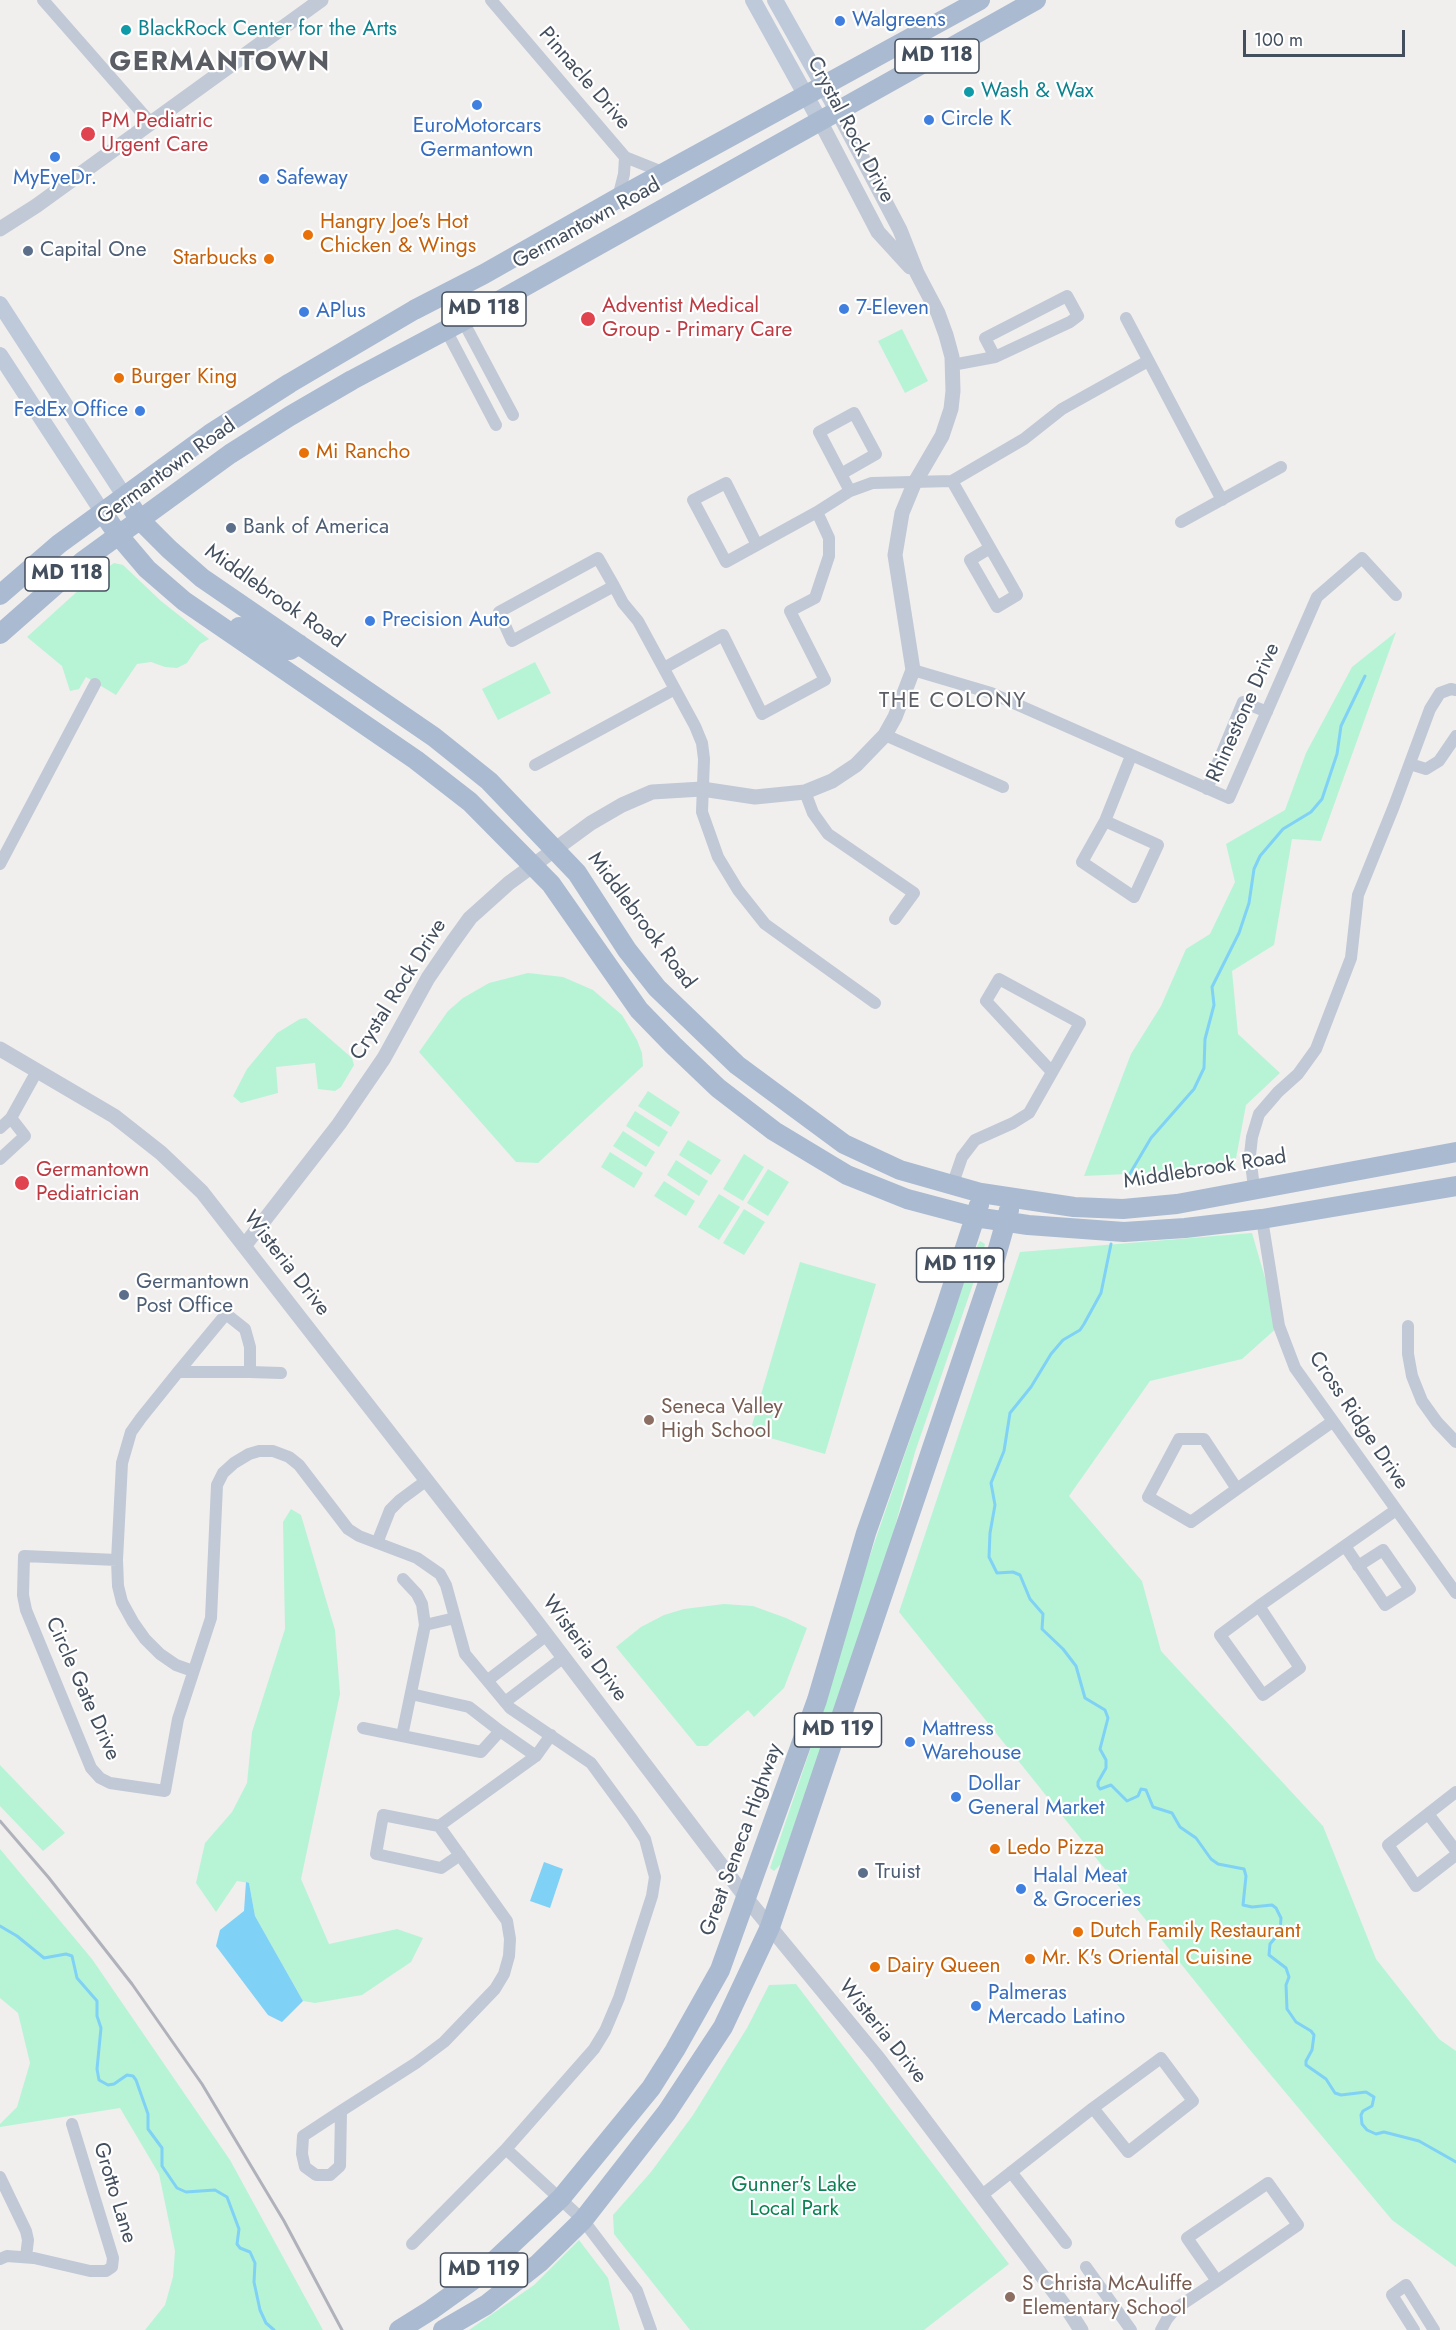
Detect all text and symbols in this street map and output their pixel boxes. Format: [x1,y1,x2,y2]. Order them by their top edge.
place label: Walgreens [852,8,946,34]
marker: Walgreens [833,14,847,28]
place label: BlackRock Center for the Arts [138,17,397,43]
scale bar [1246,18,1408,56]
marker: BlackRock Center for the Arts [119,23,133,37]
street label: Pinnacle Drive [533,23,635,135]
text: 100 m [1254,27,1303,53]
road number: MD 118 [895,39,979,73]
district label: GERMANTOWN [109,47,331,79]
street label: Crystal Rock Drive [801,53,899,207]
place label: Wash & Wax [981,79,1094,105]
marker: Wash & Wax [962,85,976,99]
marker: EuroMotorcars Germantown [470,98,484,112]
place label: Circle K [941,107,1012,133]
place label: PM Pediatric Urgent Care [101,109,213,159]
marker: Circle K [922,113,936,127]
place label: EuroMotorcars Germantown [413,114,541,164]
marker: PM Pediatric Urgent Care [79,125,97,143]
marker: MyEyeDr. [48,150,62,164]
place label: MyEyeDr. [13,166,97,192]
place label: Safeway [276,166,348,192]
marker: Safeway [257,172,271,186]
street label: Germantown Road [509,173,665,275]
place label: Hangry Joe's Hot Chicken & Wings [320,210,476,260]
marker: Hangry Joe's Hot Chicken & Wings [301,228,315,242]
place label: Capital One [40,238,147,264]
marker: Capital One [21,244,35,258]
place label: Starbucks [172,246,257,272]
marker: Starbucks [262,252,276,266]
road number: MD 118 [442,292,526,326]
place label: Adventist Medical Group - Primary Care [602,294,792,344]
place label: 7-Eleven [856,296,929,322]
place label: APlus [316,299,366,325]
marker: 7-Eleven [837,302,851,316]
marker: APlus [297,305,311,319]
marker: Adventist Medical Group - Primary Care [579,310,597,328]
place label: Burger King [131,365,237,391]
marker: Burger King [112,371,126,385]
place label: FedEx Office [14,398,128,424]
marker: FedEx Office [133,404,147,418]
street label: Germantown Road [93,413,241,531]
place label: Mi Rancho [316,440,410,466]
marker: Mi Rancho [297,446,311,460]
place label: Bank of America [243,515,389,541]
marker: Bank of America [224,521,238,535]
street label: Middlebrook Road [199,539,349,655]
road number: MD 118 [25,557,109,591]
place label: Precision Auto [382,608,510,634]
marker: Precision Auto [363,614,377,628]
street label: Rhinestone Drive [1202,639,1286,787]
district label: THE COLONY [879,689,1027,715]
street label: Middlebrook Road [581,848,701,994]
street label: Crystal Rock Drive [345,915,453,1065]
street label: Middlebrook Road [1122,1145,1288,1195]
place label: Germantown Pediatrician [36,1158,149,1208]
marker: Germantown Pediatrician [13,1174,31,1192]
street label: Wisteria Drive [237,1206,335,1322]
road number: MD 119 [916,1248,1004,1282]
place label: Germantown Post Office [136,1270,249,1320]
marker: Germantown Post Office [117,1288,131,1302]
street label: Cross Ridge Drive [1303,1347,1413,1495]
place label: Seneca Valley High School [661,1395,783,1445]
marker: Seneca Valley High School [642,1413,656,1427]
street label: Wisteria Drive [536,1591,632,1707]
street label: Circle Gate Drive [39,1614,125,1764]
road number: MD 119 [794,1713,882,1747]
place label: Mattress Warehouse [922,1717,1021,1767]
marker: Mattress Warehouse [903,1735,917,1749]
street label: Great Seneca Highway [695,1740,789,1940]
place label: Dollar General Market [968,1772,1104,1822]
marker: Dollar General Market [949,1790,963,1804]
place label: Ledo Pizza [1007,1836,1104,1862]
marker: Ledo Pizza [988,1842,1002,1856]
place label: Truist [875,1860,920,1886]
place label: Halal Meat & Groceries [1033,1864,1141,1914]
marker: Truist [856,1866,870,1880]
marker: Halal Meat & Groceries [1014,1882,1028,1896]
place label: Dutch Family Restaurant [1090,1919,1300,1945]
marker: Dutch Family Restaurant [1071,1925,1085,1939]
place label: Mr. K's Oriental Cuisine [1042,1946,1252,1972]
marker: Mr. K's Oriental Cuisine [1023,1952,1037,1966]
place label: Dairy Queen [887,1954,1000,1980]
marker: Dairy Queen [868,1960,882,1974]
street label: Wisteria Drive [832,1975,932,2089]
place label: Palmeras Mercado Latino [988,1981,1125,2031]
marker: Palmeras Mercado Latino [969,1999,983,2013]
street label: Grotto Lane [87,2140,141,2246]
park label: Gunner's Lake Local Park [731,2173,857,2223]
road number: MD 119 [440,2253,528,2287]
place label: S Christa McAuliffe Elementary School [1022,2272,1192,2322]
marker: S Christa McAuliffe Elementary School [1003,2290,1017,2304]

